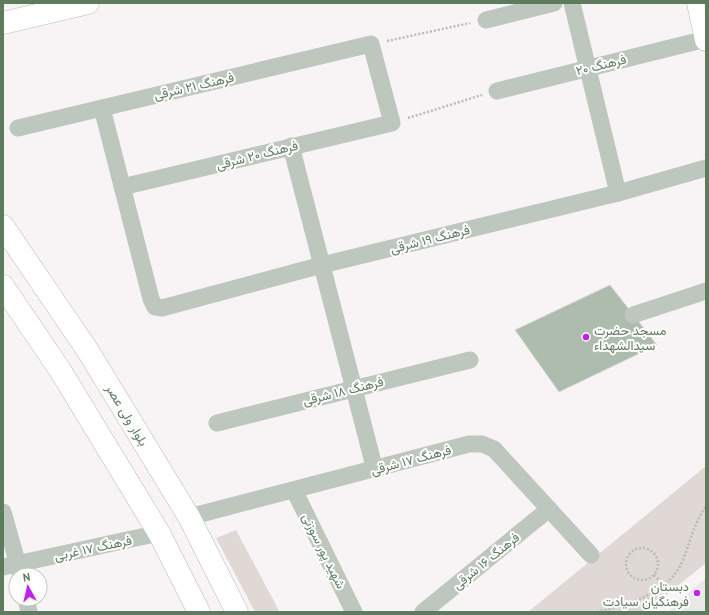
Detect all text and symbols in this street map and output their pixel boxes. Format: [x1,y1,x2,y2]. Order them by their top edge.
street label: فرهنگ ۲۰ [574,51,628,79]
street label: فرهنگ ۲۱ شرقی [152,68,236,103]
street label: فرهنگ ۲۰ شرقی [214,137,300,173]
street label: فرهنگ ۱۹ شرقی [388,221,472,257]
place label: مسجد حضرت سیدالشهداء [594,322,666,354]
marker: مسجد حضرت سیدالشهداء [581,332,591,342]
street label: فرهنگ ۱۸ شرقی [301,373,385,409]
street label: بلوار ولی عصر [101,380,152,449]
street label: فرهنگ ۱۷ شرقی [369,441,453,479]
street label: شهید پور سوزنی [297,510,350,592]
street label: فرهنگ ۱۶ شرقی [449,529,523,593]
street label: فرهنگ ۱۷ غربی [53,531,133,565]
north arrow [8,567,48,607]
text: N [22,570,31,585]
place label: دبستان فرهنگیان سیادت [603,578,689,610]
marker: دبستان فرهنگیان سیادت [692,588,702,598]

